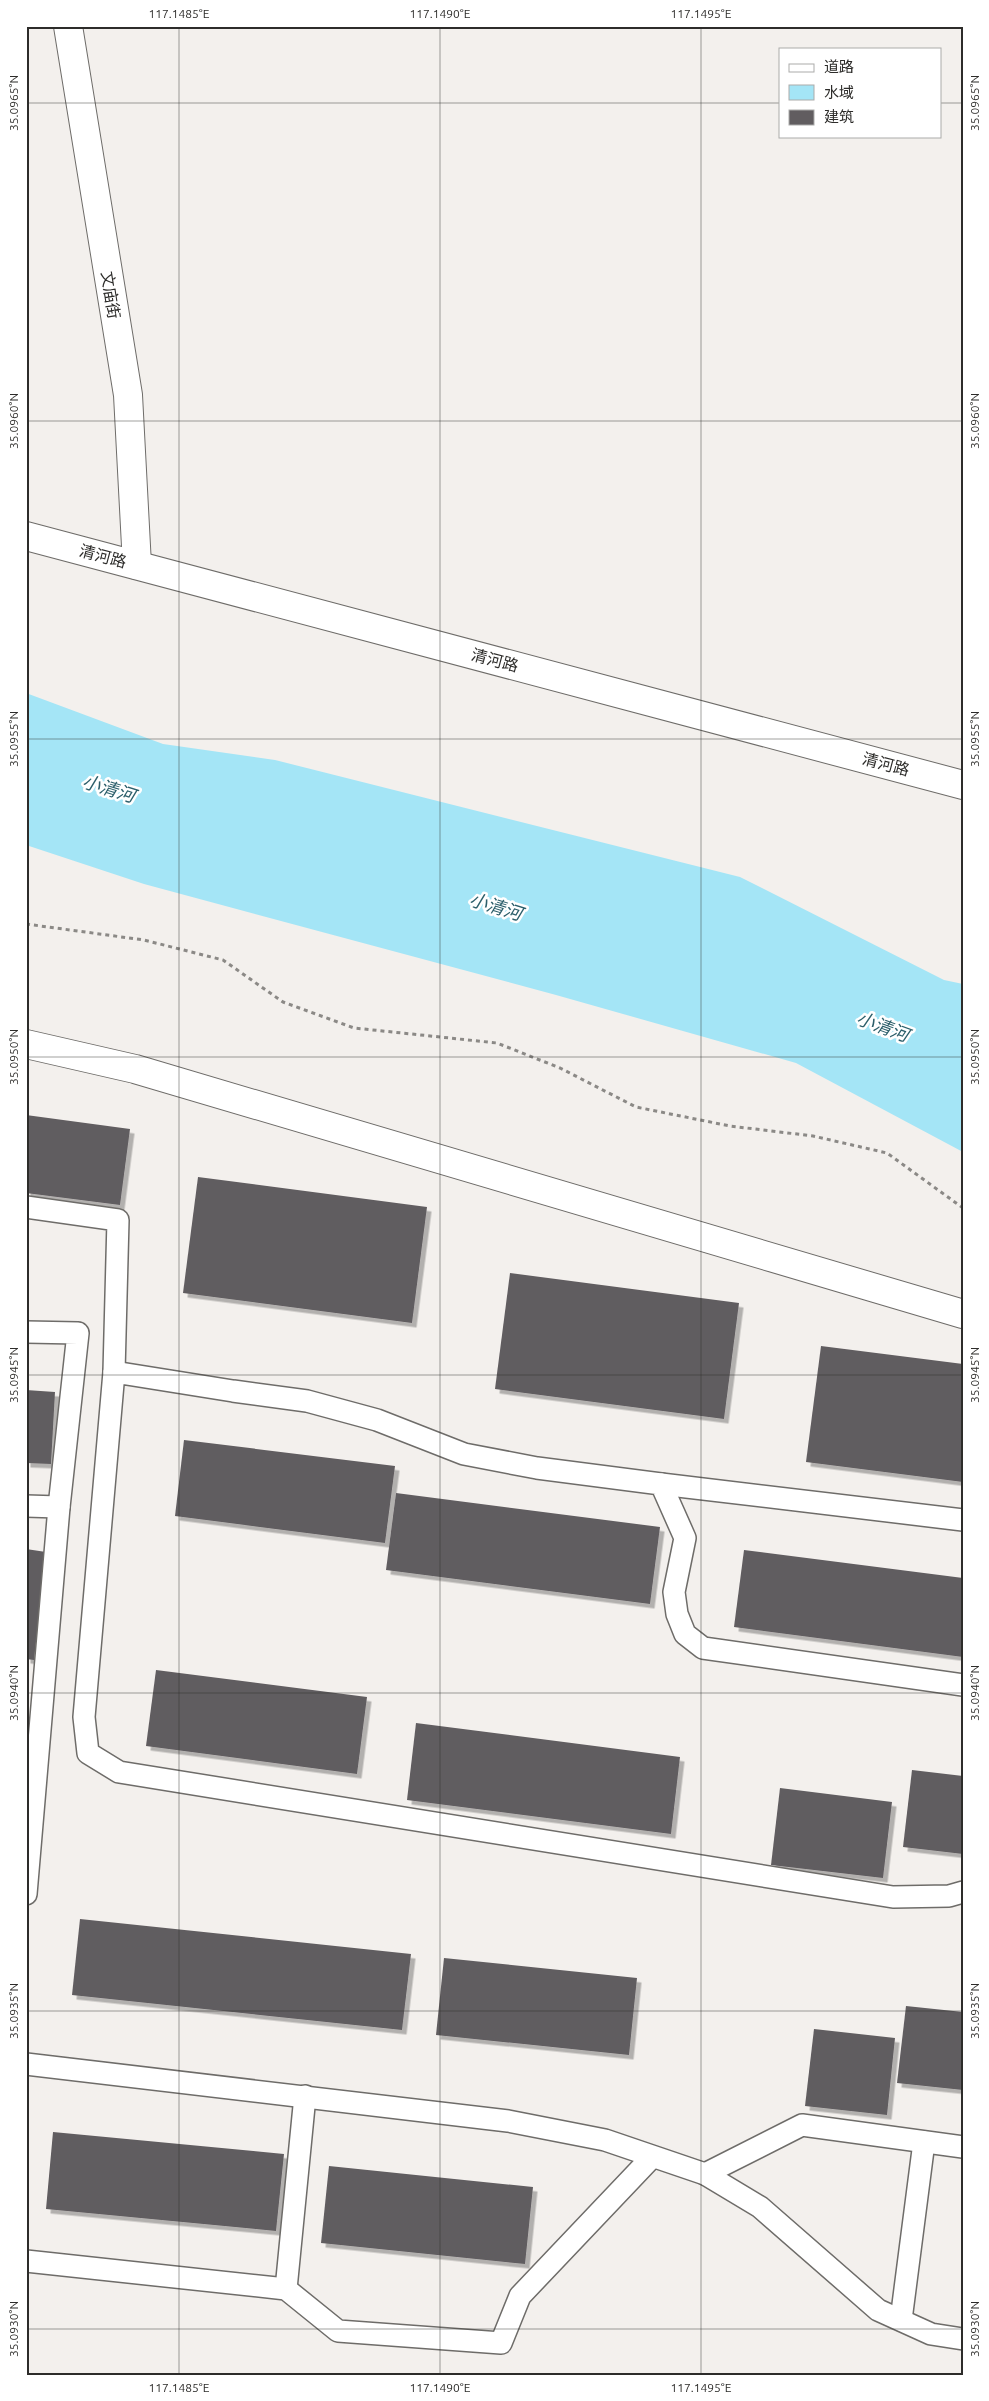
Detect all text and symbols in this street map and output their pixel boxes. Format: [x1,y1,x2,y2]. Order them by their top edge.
text: 117.1485°E [149,7,210,20]
text: 117.1490°E [410,7,471,20]
text: 117.1495°E [671,7,732,20]
legend [779,48,942,138]
text: 道路 [824,58,854,75]
text: 35.0965°N [7,75,20,131]
text: 35.0965°N [968,75,981,131]
text: 水域 [824,84,854,101]
text: 建筑 [824,108,854,125]
street label: 文庙街 [98,270,124,320]
text: 35.0960°N [7,393,20,449]
text: 35.0960°N [968,393,981,449]
street label: 清河路 [77,541,129,571]
street label: 清河路 [469,645,521,675]
text: 35.0955°N [7,711,20,767]
text: 35.0955°N [968,711,981,767]
street label: 清河路 [860,749,912,779]
water label: 小清河 [80,771,141,806]
water label: 小清河 [467,889,528,924]
water label: 小清河 [854,1007,915,1046]
text: 35.0950°N [7,1029,20,1085]
text: 35.0950°N [968,1029,981,1085]
text: 35.0945°N [7,1347,20,1403]
text: 35.0945°N [968,1347,981,1403]
text: 35.0940°N [7,1665,20,1721]
text: 35.0940°N [968,1665,981,1721]
text: 35.0935°N [7,1983,20,2039]
text: 35.0935°N [968,1983,981,2039]
text: 35.0930°N [7,2301,20,2357]
text: 35.0930°N [968,2301,981,2357]
text: 117.1485°E [149,2381,210,2394]
text: 117.1490°E [410,2381,471,2394]
text: 117.1495°E [671,2381,732,2394]

